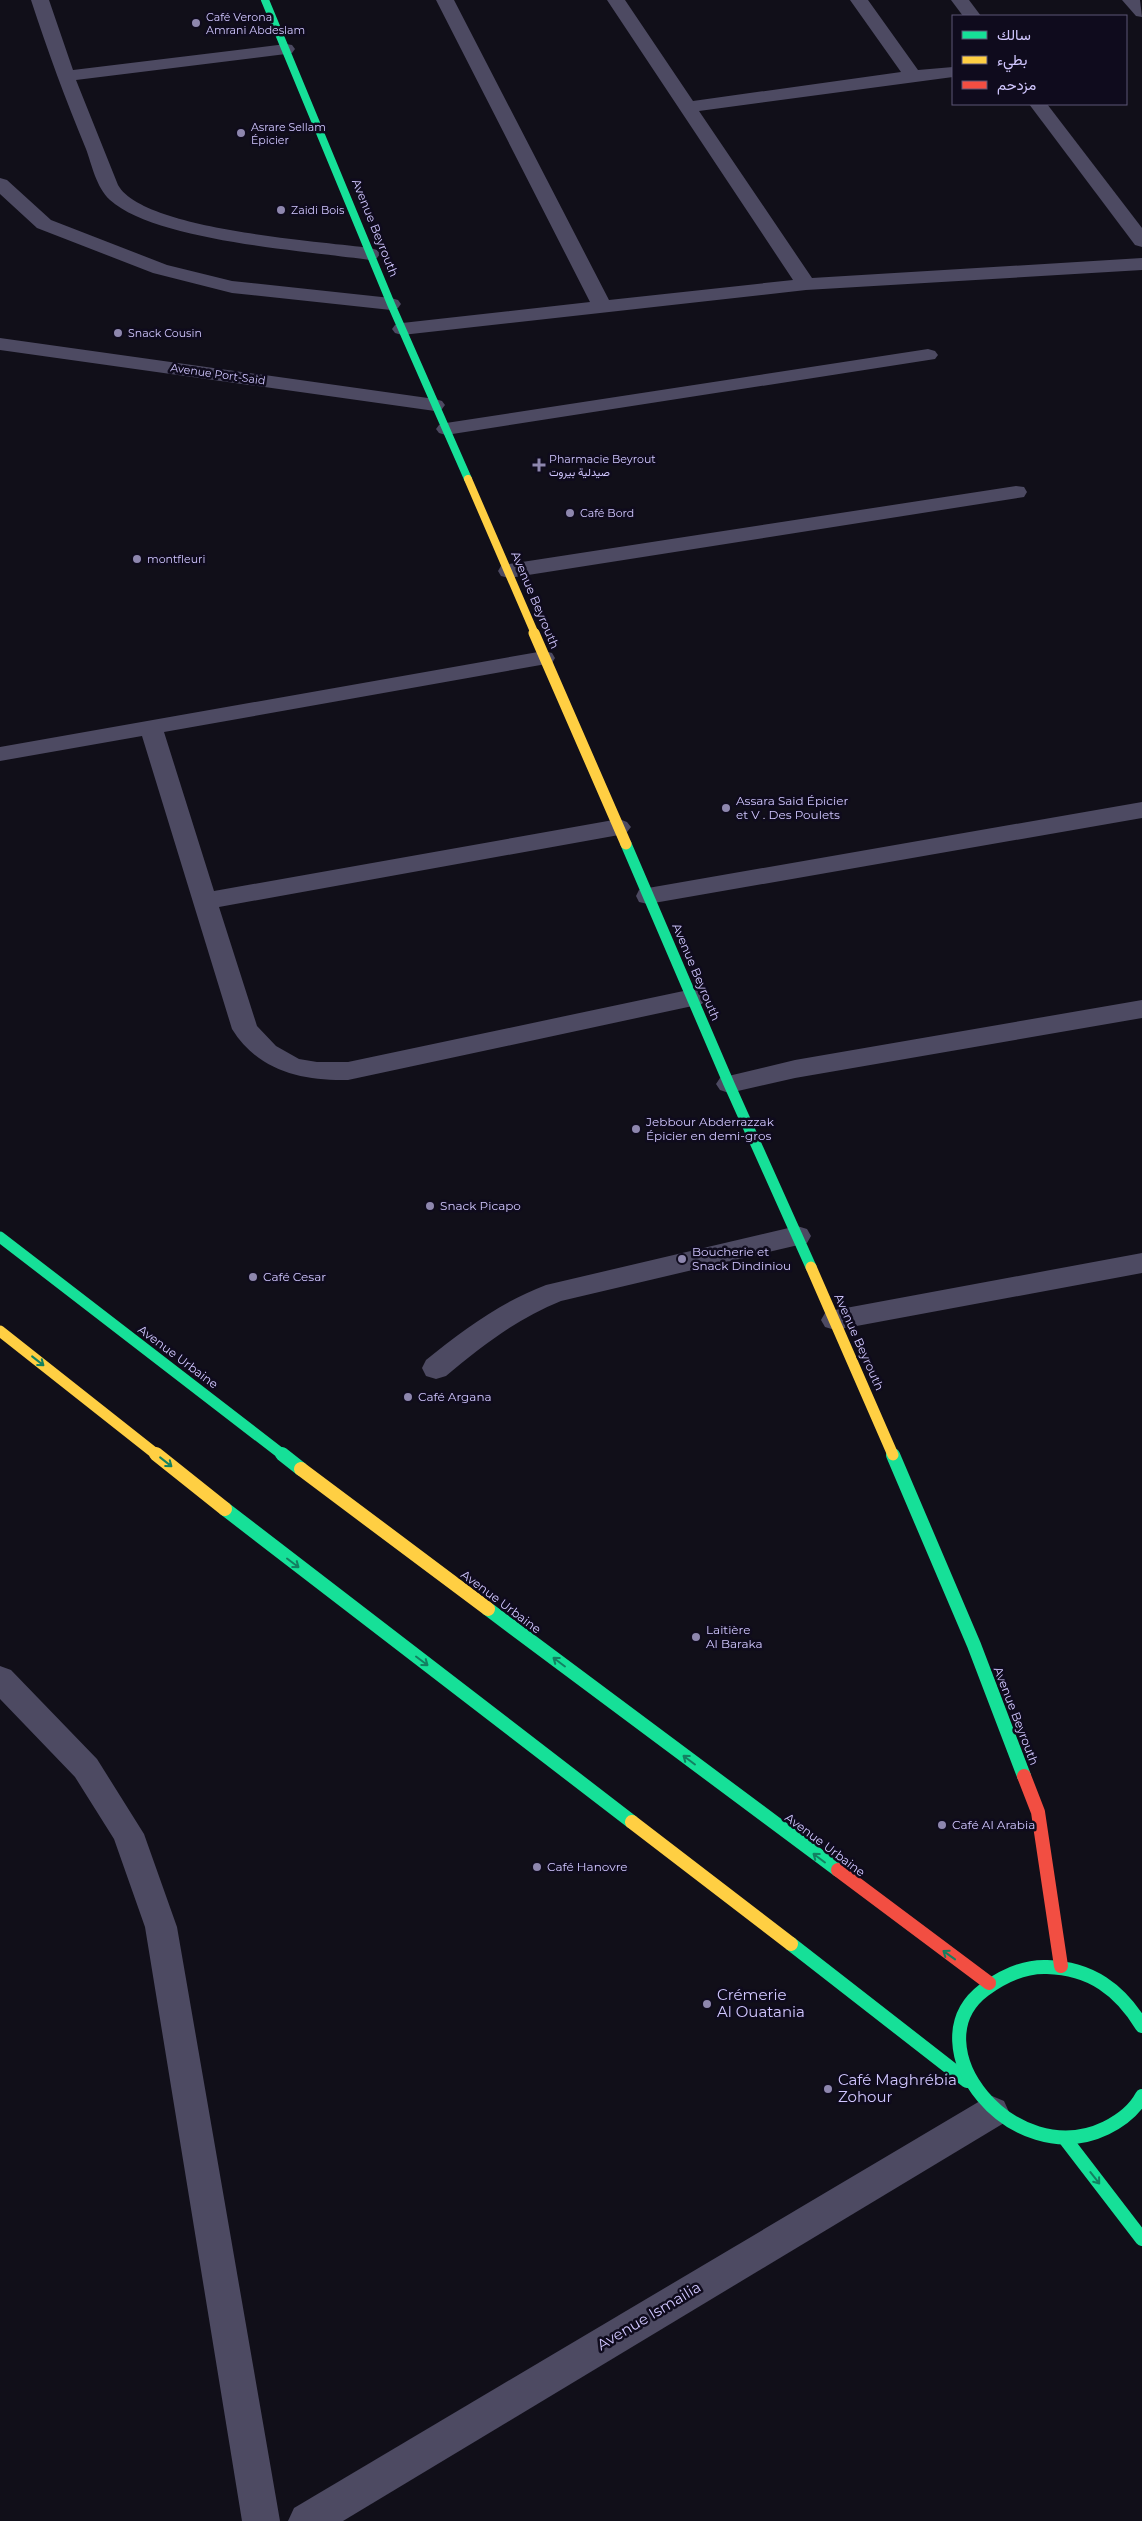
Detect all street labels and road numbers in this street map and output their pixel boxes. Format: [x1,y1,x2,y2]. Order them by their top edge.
street label: Avenue Beyrouth [349,177,402,279]
street label: Avenue Port-Saïd [170,360,266,388]
street label: Avenue Beyrouth [508,549,563,651]
street label: Avenue Beyrouth [669,921,724,1023]
street label: Avenue Beyrouth [831,1291,888,1393]
street label: Avenue Urbaine [135,1322,221,1392]
street label: Avenue Urbaine [458,1567,544,1637]
street label: Avenue Beyrouth [991,1664,1042,1767]
street label: Avenue Urbaine [782,1810,868,1880]
street label: Avenue Ismailia [593,2277,704,2354]

